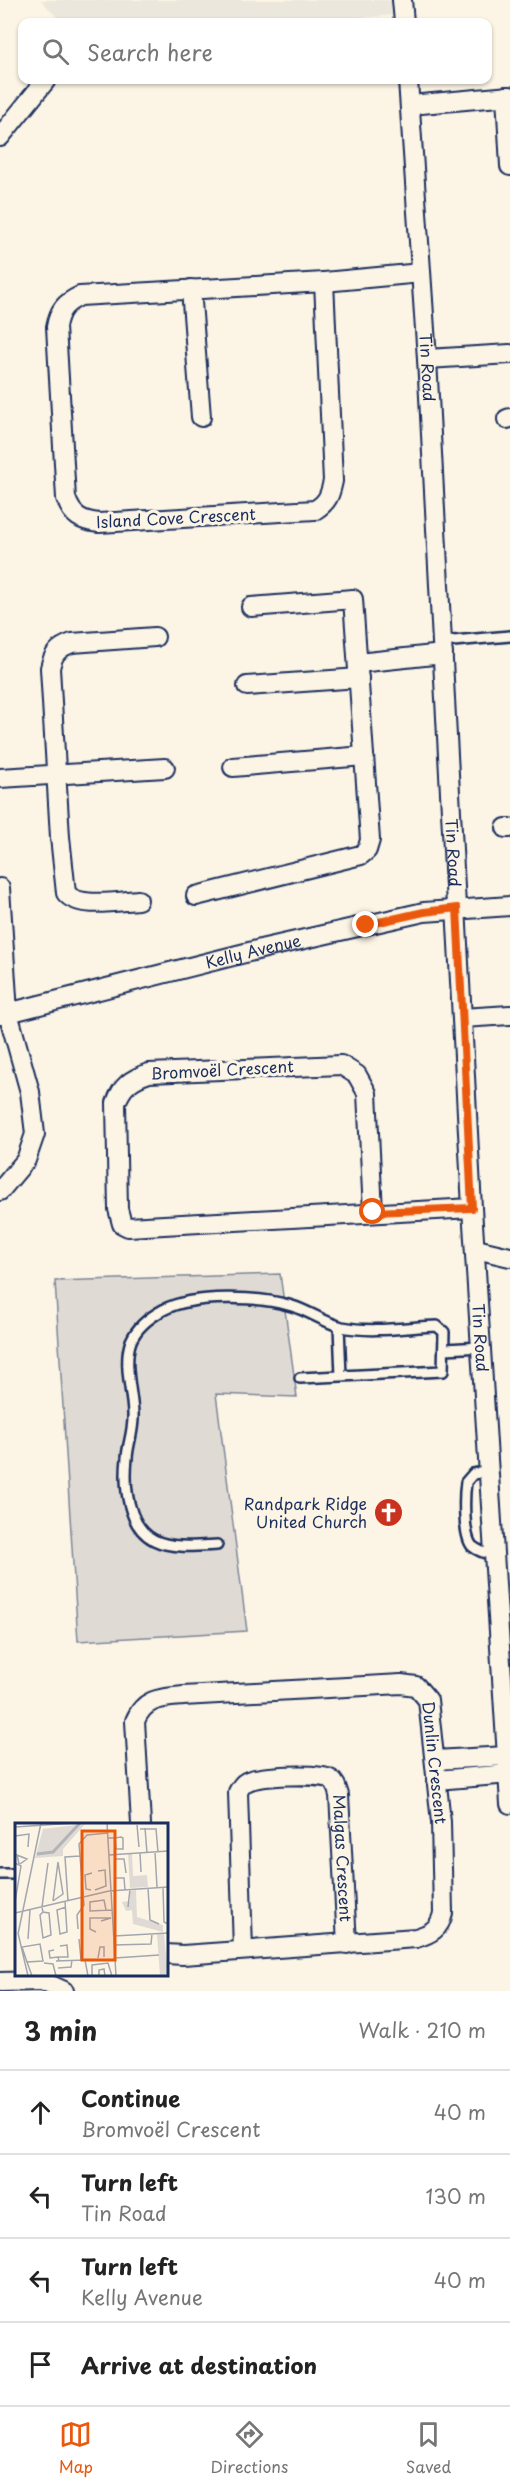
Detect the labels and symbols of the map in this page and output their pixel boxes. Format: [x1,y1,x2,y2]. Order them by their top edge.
street label: Tin Road [414,332,442,402]
street label: Island Cove Crescent [96,501,257,533]
street label: Tin Road [440,818,468,887]
route end [352,911,378,937]
street label: Kelly Avenue [203,927,303,974]
street label: Bromvoël Crescent [150,1053,295,1085]
route start [359,1198,385,1224]
street label: Tin Road [467,1303,495,1373]
place label: Randpark Ridge United Church [244,1491,367,1533]
church icon: Randpark Ridge United Church [372,1497,404,1529]
street label: Dunlin Crescent [417,1700,454,1825]
street label: Malgas Crescent [328,1794,359,1923]
inset map [15,1823,168,1976]

